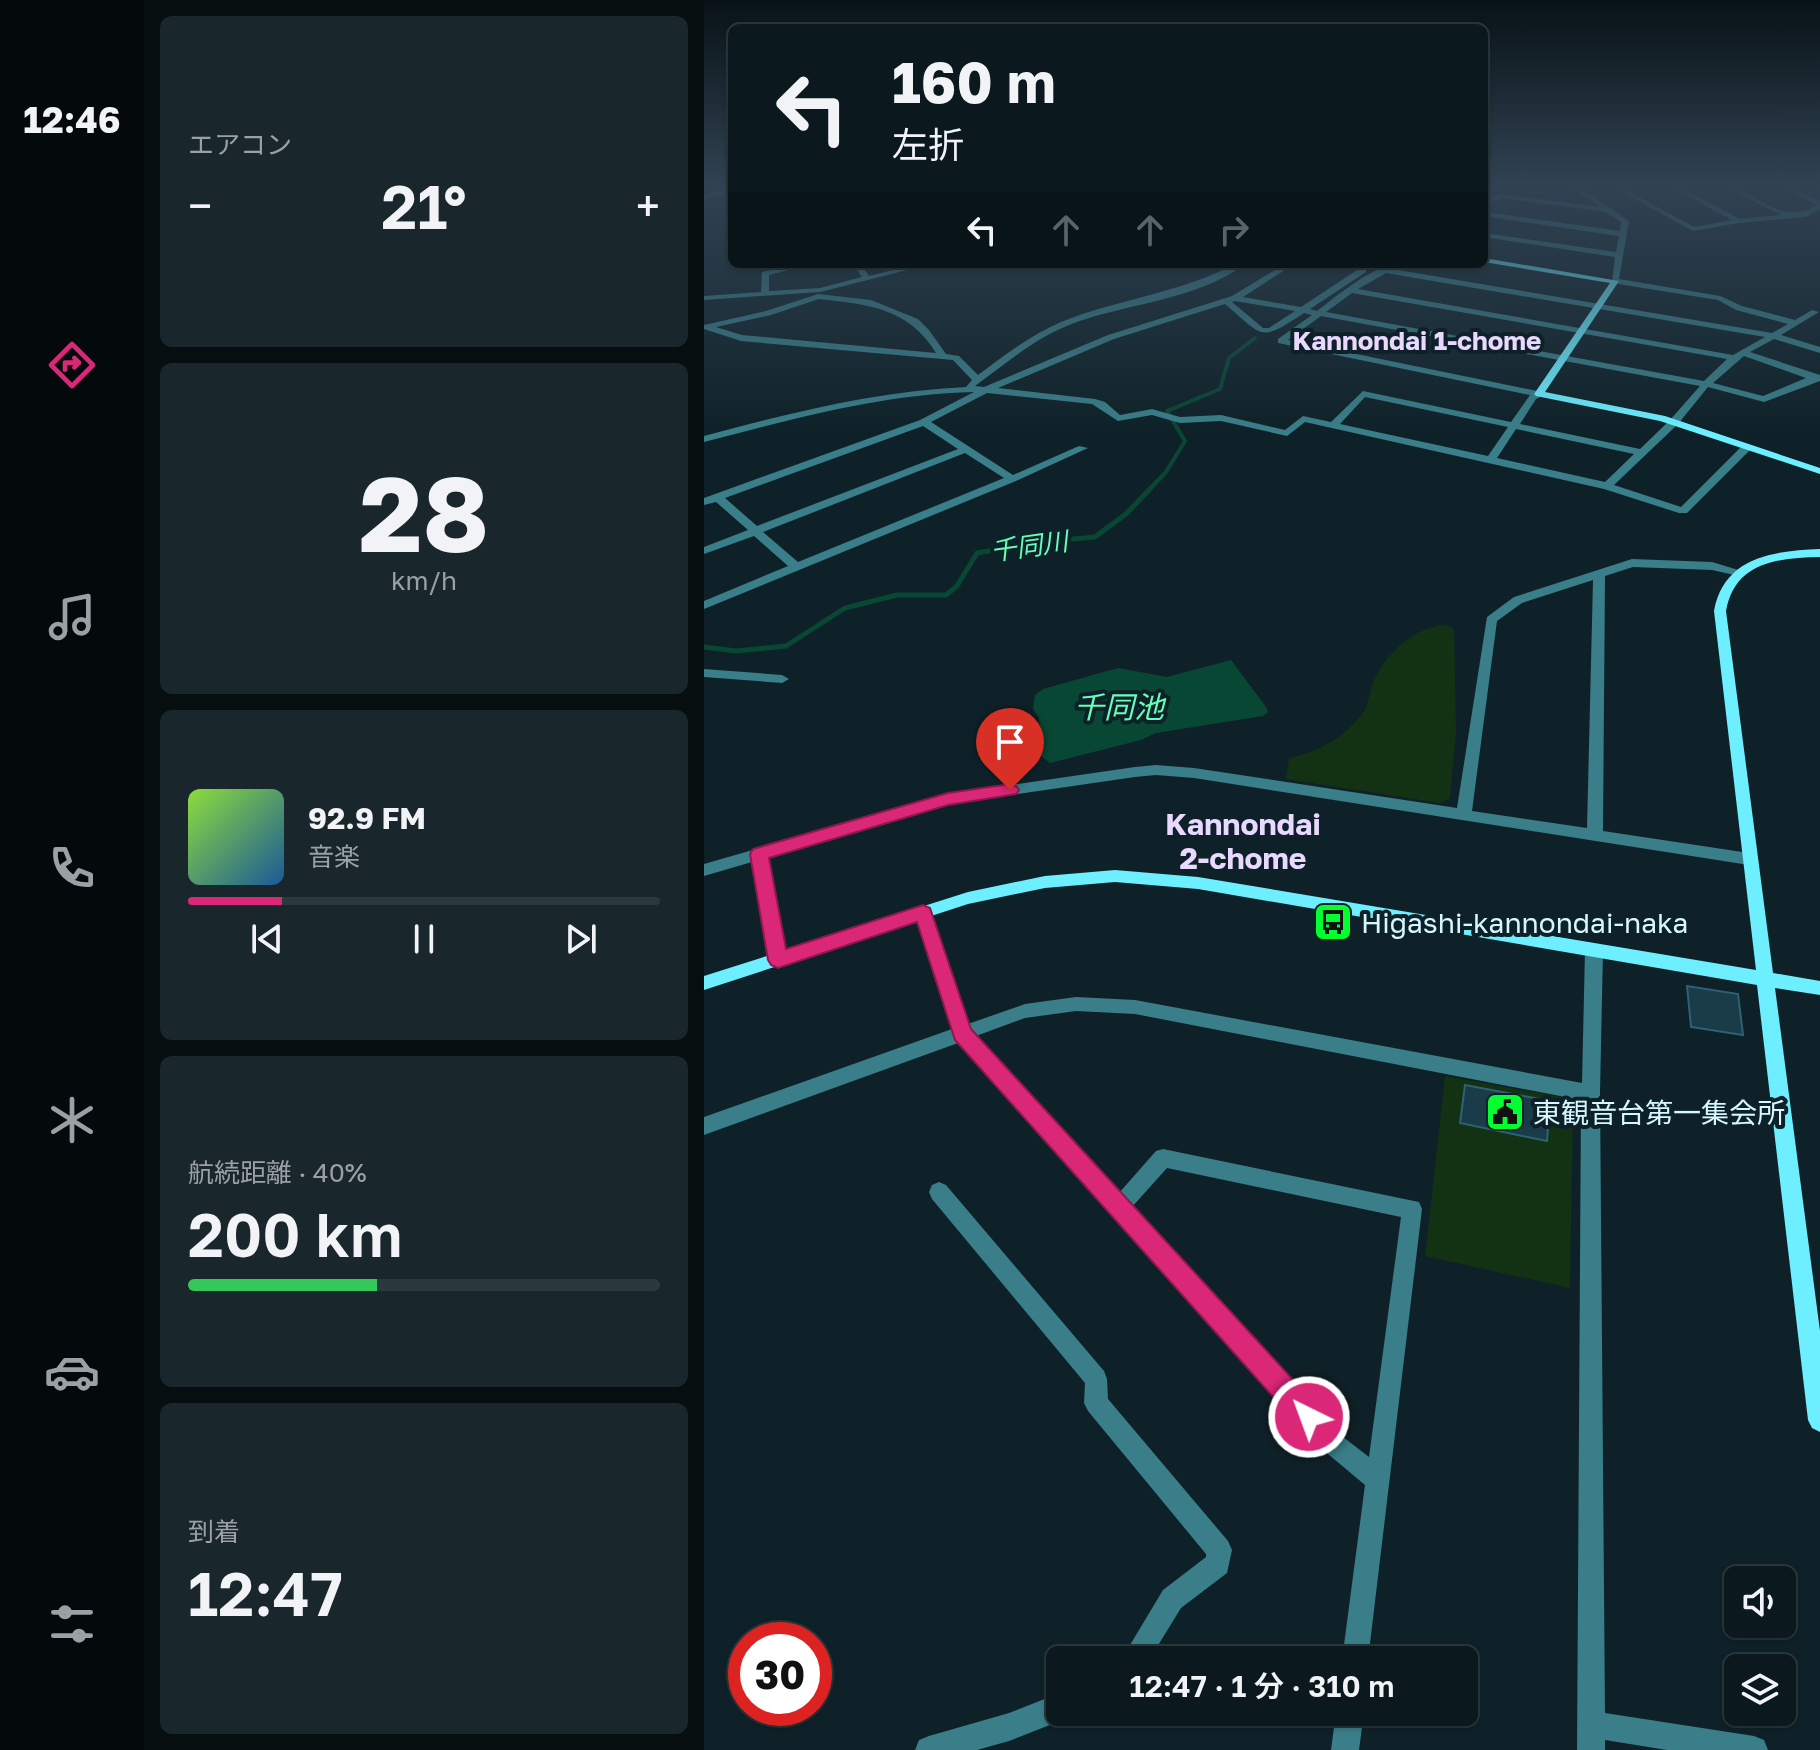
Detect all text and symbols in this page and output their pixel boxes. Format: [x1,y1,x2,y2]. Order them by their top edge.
text: 160 m [892,48,1056,115]
icon: left [760,56,864,160]
text: 12:46 [23,98,121,141]
text: 左折 [892,123,964,166]
text: エアコン [188,129,292,160]
text: 21° [381,170,467,242]
text: − [188,179,212,232]
text: + [636,179,660,232]
icon: left [960,208,1004,252]
icon: ahead [1044,208,1088,252]
icon: ahead [1128,208,1172,252]
icon: right [1212,208,1256,252]
district label: Kannondai 1-chome [1293,325,1541,356]
icon: directions [44,337,100,393]
text: 28 [359,450,489,575]
water label: 千同川 [988,525,1073,567]
text: km/h [391,565,457,596]
icon: music [44,589,100,645]
water label: 千同池 [1074,689,1167,725]
pin [976,708,1044,790]
icon: arrive [988,720,1032,764]
text: 92.9 FM [308,800,426,836]
district label: Kannondai 2-chome [1165,806,1321,876]
icon: phone [44,840,100,896]
text: 音楽 [308,841,360,872]
bus stop icon: Higashi-kannondai-naka [1312,901,1354,943]
place label: Higashi-kannondai-naka [1361,906,1688,939]
icon: previous [245,917,289,961]
icon: pause [402,917,446,961]
icon: next [559,917,603,961]
public building icon: 東観音台第一集会所 [1484,1091,1526,1133]
icon: climate [44,1092,100,1148]
place label: 東観音台第一集会所 [1533,1096,1785,1129]
text: 航続距離 · 40% [188,1157,367,1188]
text: 200 km [188,1198,403,1270]
icon: car [44,1344,100,1400]
position arrow [1267,1375,1351,1459]
text: 到着 [188,1516,240,1547]
text: 12:47 [188,1557,343,1629]
map controls [1724,1566,1796,1726]
button: sound [1724,1566,1796,1638]
icon: filters [44,1596,100,1652]
speed limit sign: 30 [728,1622,832,1726]
button: layers [1724,1654,1796,1726]
text: 12:47 · 1 分 · 310 m [1130,1668,1394,1704]

